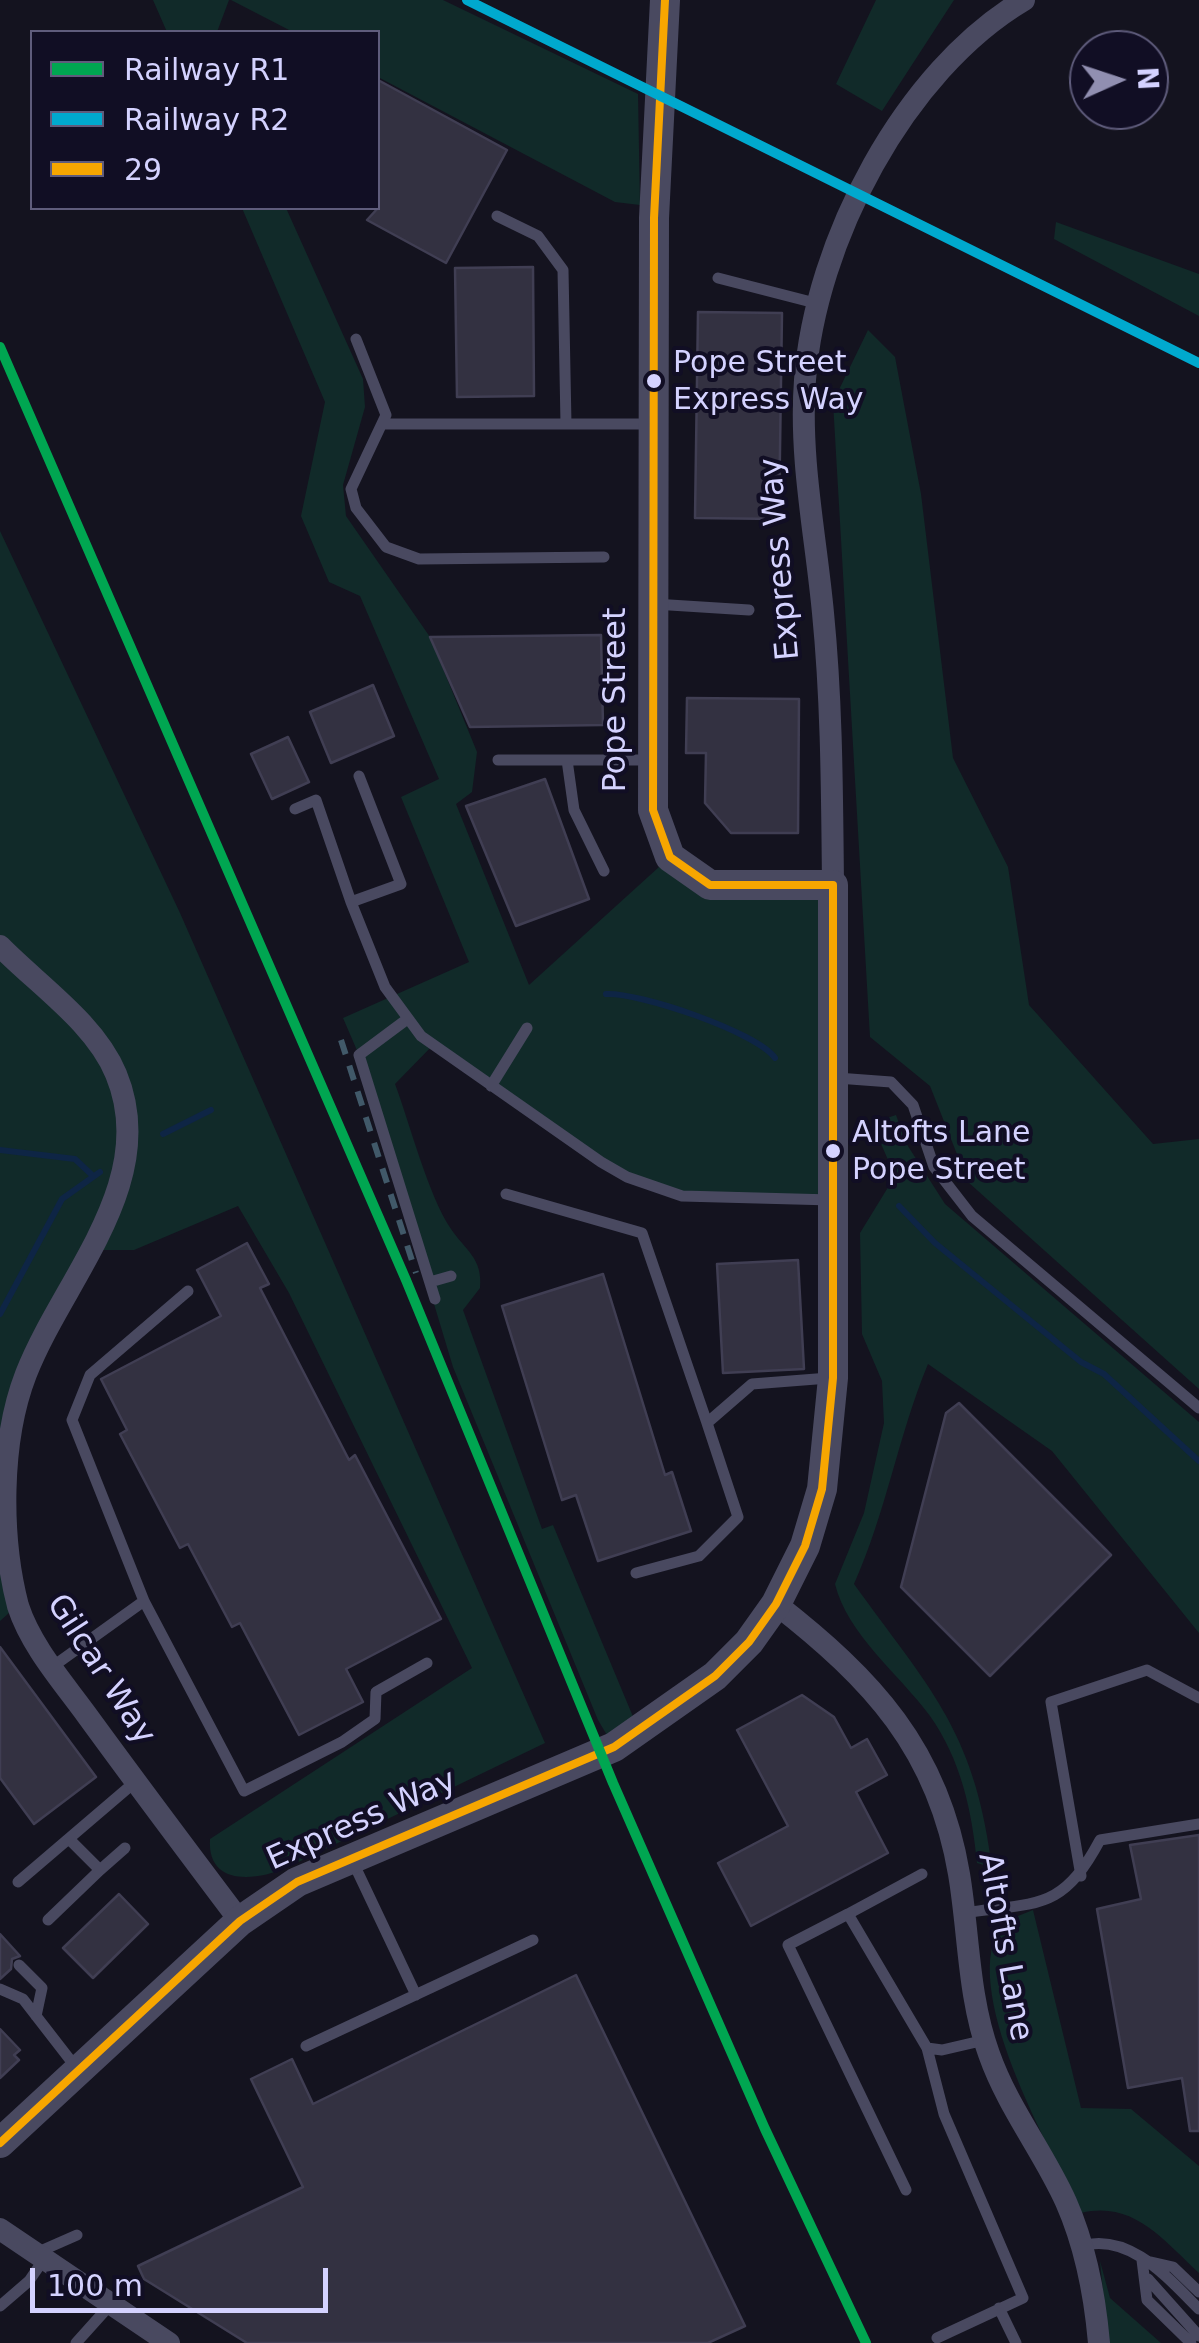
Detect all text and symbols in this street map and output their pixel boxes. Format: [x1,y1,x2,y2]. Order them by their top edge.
legend [30,30,380,210]
north arrow [1069,30,1169,130]
text: Railway R1 [124,52,289,87]
text: N [1130,66,1165,91]
text: Railway R2 [124,102,289,137]
text: 29 [124,152,162,187]
place label: Pope Street Express Way [673,346,864,416]
marker: Pope Street Express Way [644,371,664,391]
street label: Express Way [753,456,809,662]
street label: Pope Street [598,607,636,793]
place label: Altofts Lane Pope Street [852,1116,1031,1186]
marker: Altofts Lane Pope Street [823,1141,843,1161]
street label: Gilcar Way [37,1588,163,1752]
street label: Express Way [261,1762,463,1880]
street label: Altofts Lane [969,1850,1039,2044]
scale bar [35,2248,332,2310]
text: 100 m [47,2268,143,2303]

